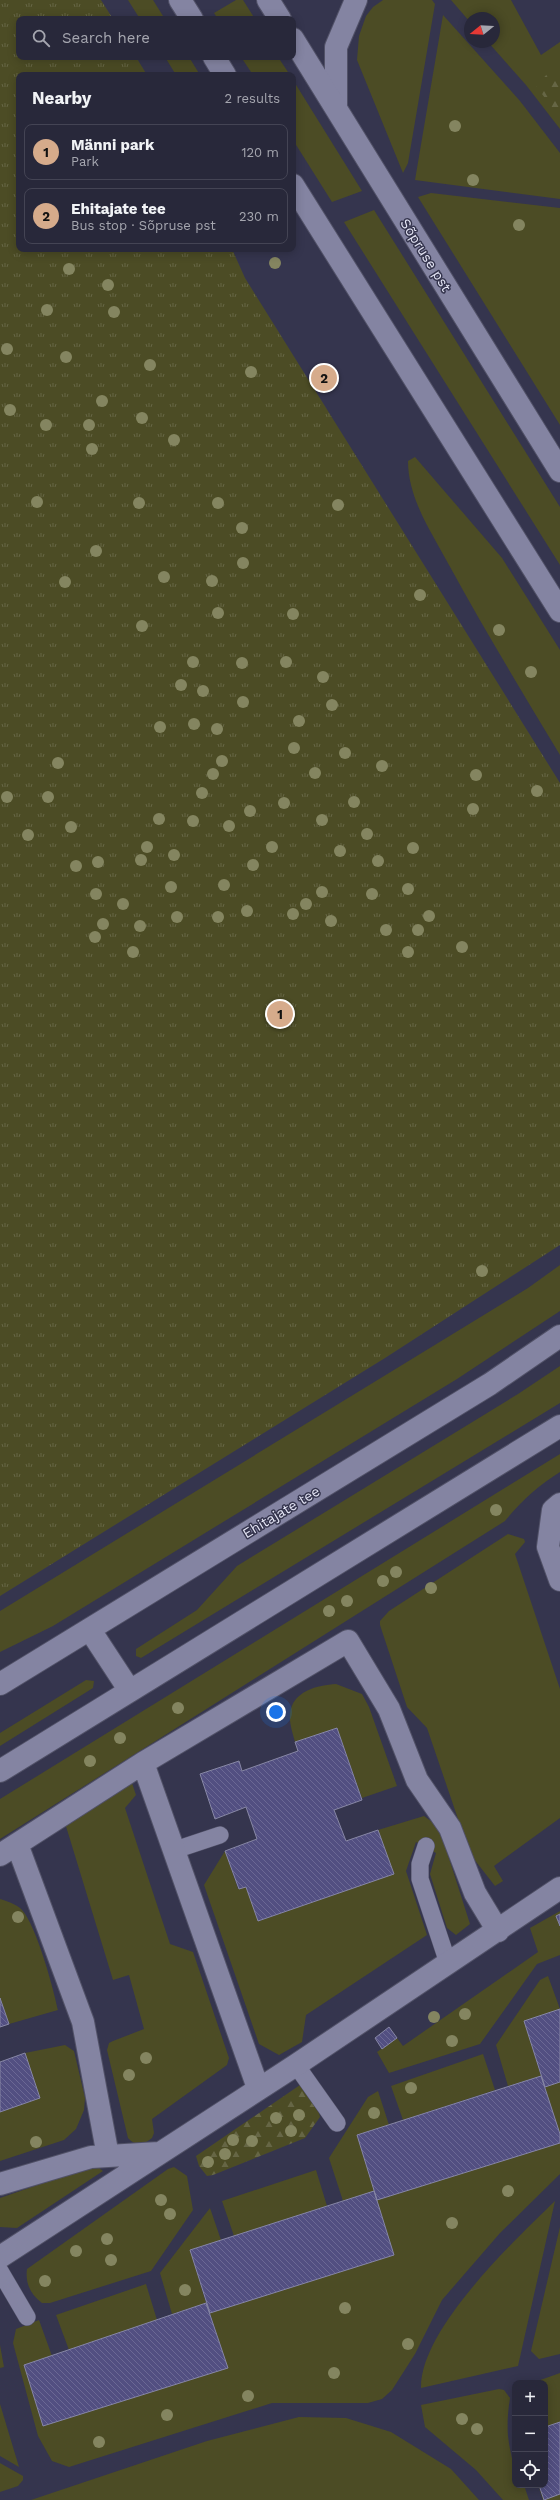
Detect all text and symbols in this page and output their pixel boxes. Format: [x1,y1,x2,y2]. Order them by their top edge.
north arrow [464,12,500,48]
search box [16,16,296,60]
icon: search [30,27,52,49]
text: Search here [62,29,150,47]
text: Nearby [32,88,91,108]
text: 2 results [225,91,280,106]
text: Männi park [71,136,154,154]
text: 1 [43,145,49,160]
text: 120 m [241,145,279,160]
text: Park [71,154,99,169]
text: Ehitajate tee [71,200,166,218]
text: 2 [42,209,50,224]
text: 230 m [239,209,279,224]
street label: Sõpruse pst [397,216,455,294]
text: Bus stop · Sõpruse pst [71,218,216,233]
pin: 2 [311,363,337,393]
pin: 1 [267,999,293,1029]
street label: Ehitajate tee [240,1483,322,1541]
your location [266,1702,286,1722]
map controls [512,2380,548,2488]
button: + [512,2380,548,2416]
button: − [512,2416,548,2452]
button: locate [512,2452,548,2488]

